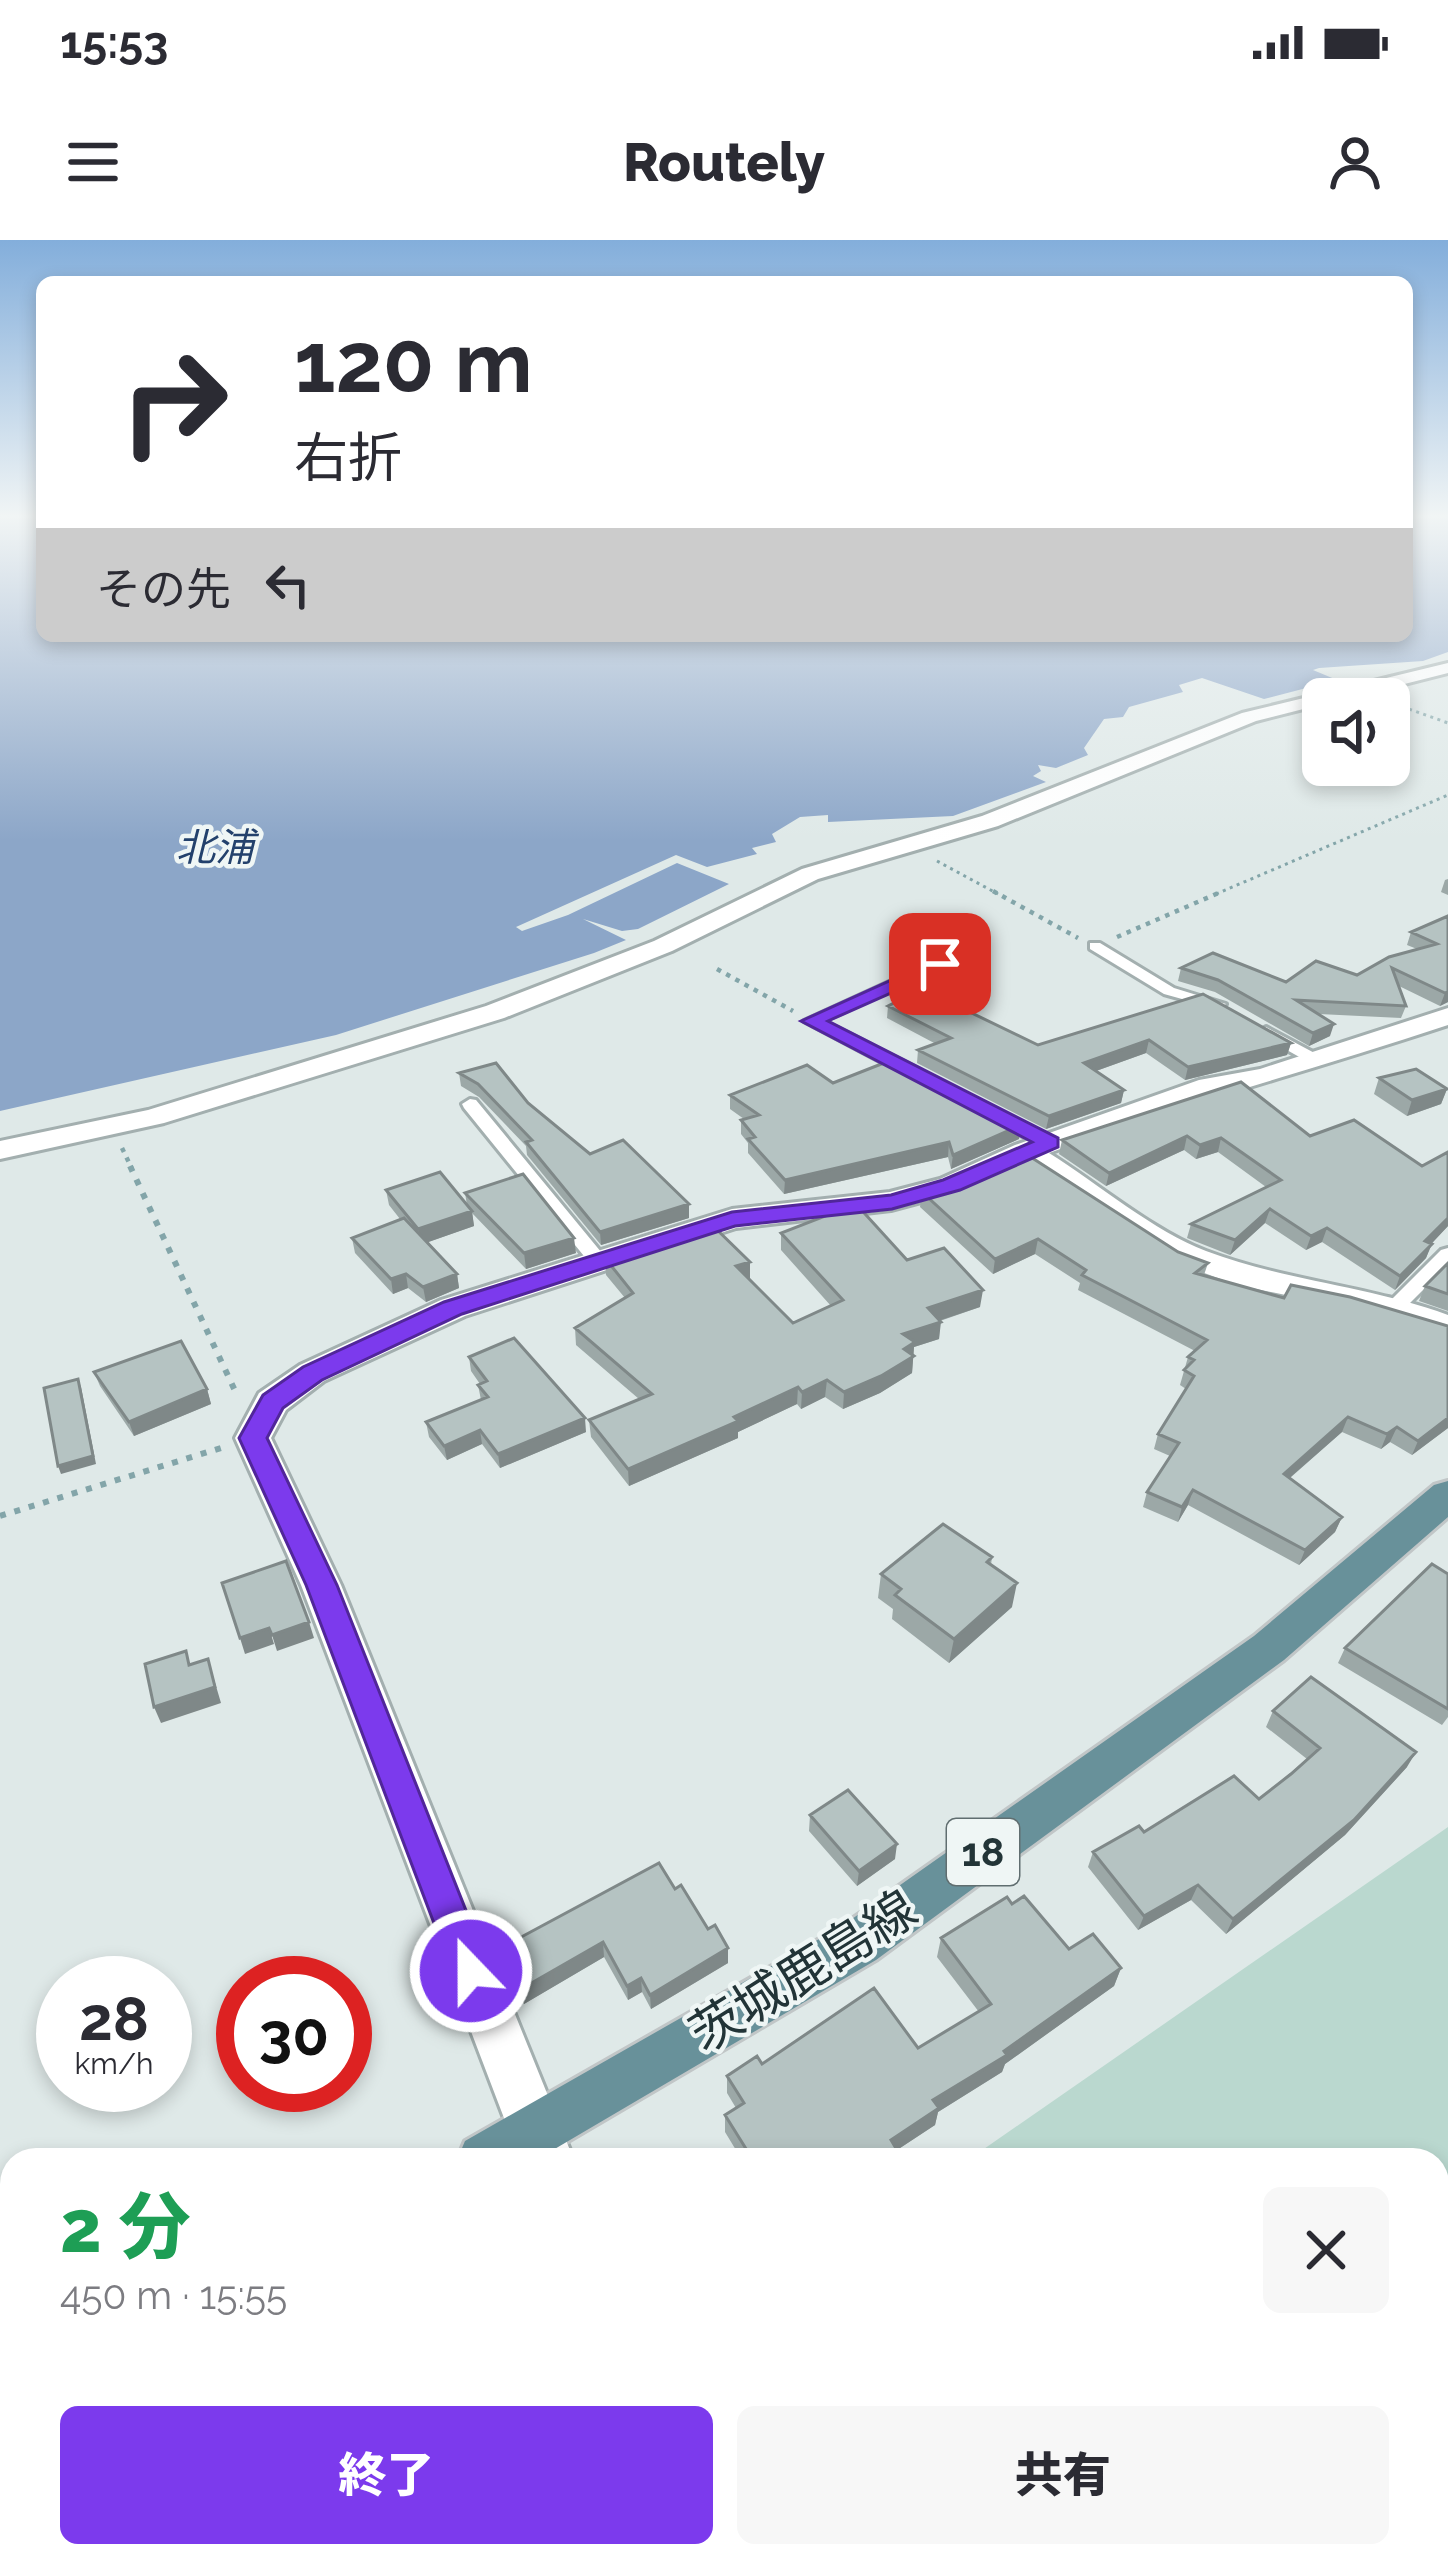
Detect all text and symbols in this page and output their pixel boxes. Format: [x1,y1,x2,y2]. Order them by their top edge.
text: 15:53 [60,16,168,69]
icon: menu [60,129,126,195]
icon: person [1322,129,1388,195]
text: Routely [623,130,825,194]
text: 120 m [294,313,533,412]
icon: right [96,324,252,480]
text: 右折 [294,426,402,490]
icon: left [255,552,321,618]
text: その先 [96,563,231,616]
map controls [1302,678,1410,786]
button: sound [1302,678,1410,786]
water label: 北浦 [176,824,260,870]
pin [889,913,991,1015]
icon: arrive [907,931,973,997]
road number: 18 [947,1819,1019,1885]
street label: 茨城鹿島線 [679,1878,927,2064]
position arrow [408,1908,534,2034]
speed limit sign: 30 [216,1956,372,2112]
text: 28 [79,1984,149,2054]
text: km/h [74,2046,154,2081]
text: 2 分 [60,2184,191,2269]
button: close [1263,2187,1389,2313]
text: 450 m · 15:55 [60,2272,287,2318]
button: 終了 [60,2406,713,2544]
button: 共有 [737,2406,1389,2544]

